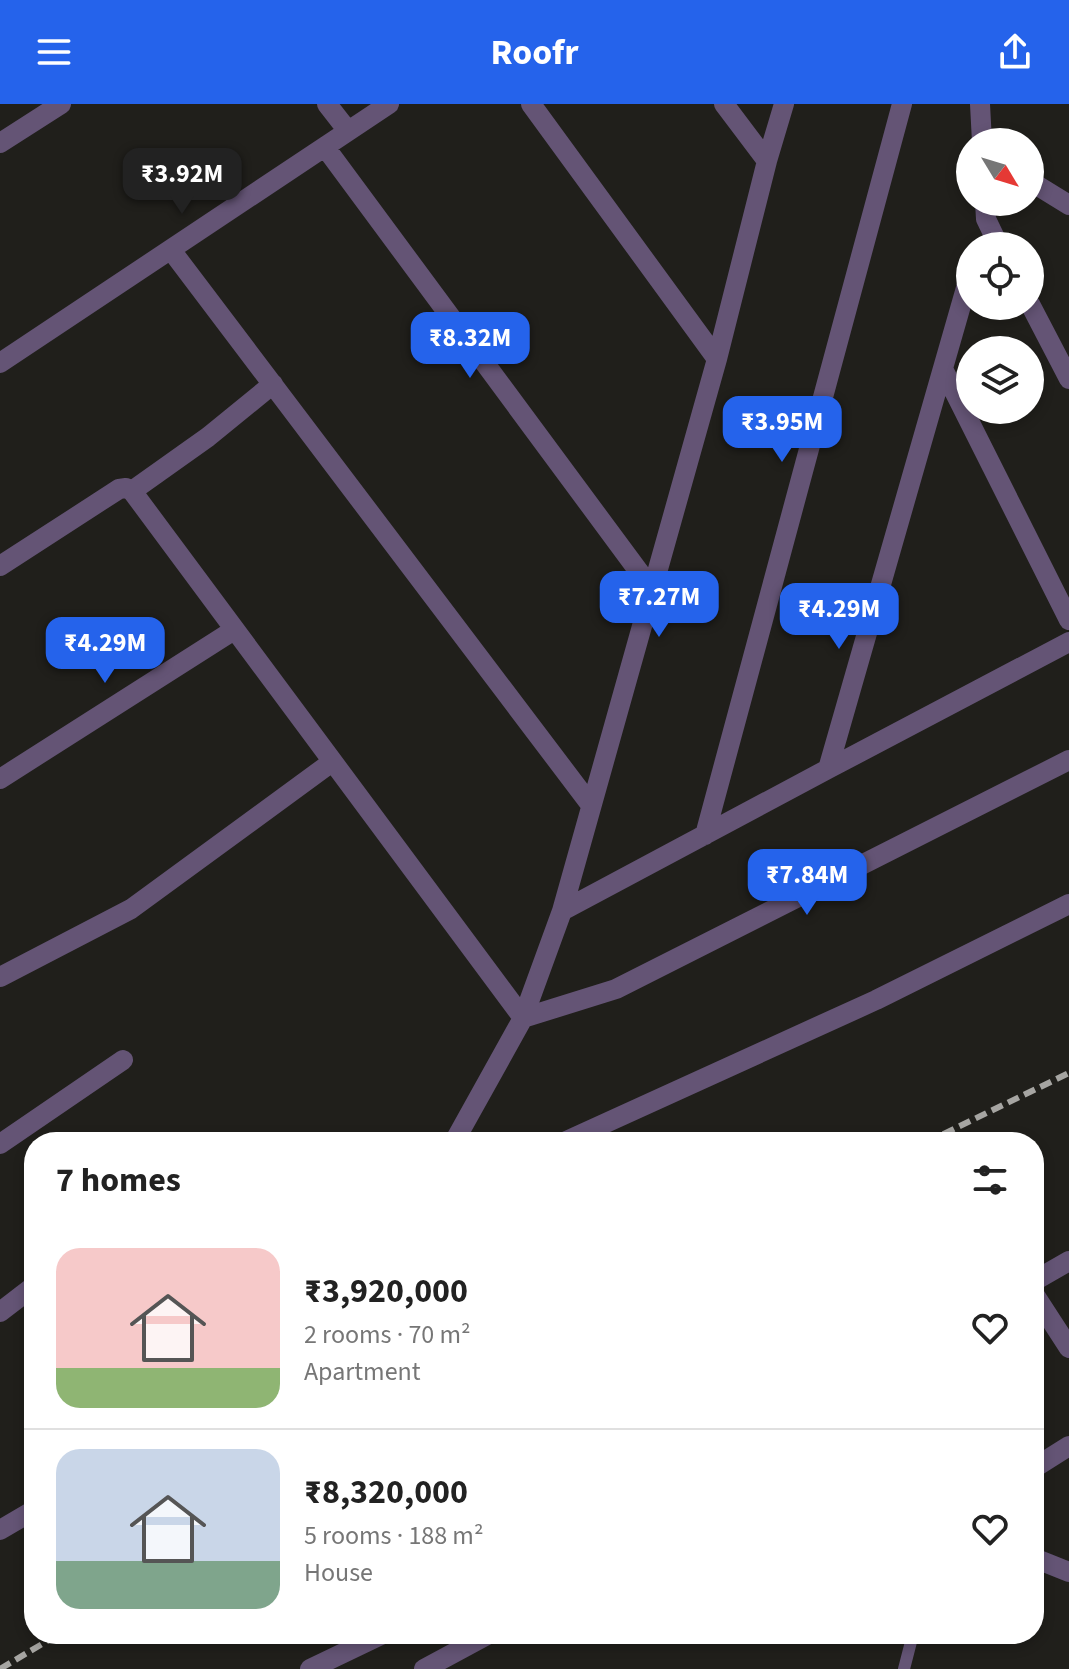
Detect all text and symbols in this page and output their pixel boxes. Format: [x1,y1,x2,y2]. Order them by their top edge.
text: Roofr [490,27,579,78]
icon: menu [32,30,76,74]
icon: share [993,30,1037,74]
north arrow [956,128,1044,216]
map controls [956,128,1044,424]
pin: ₹3.92M [117,148,247,216]
text: ₹3.92M [141,155,223,192]
button: locate [956,232,1044,320]
pin: ₹8.32M [405,312,535,380]
text: ₹8.32M [429,319,511,356]
button: layers [956,336,1044,424]
pin: ₹3.95M [717,396,847,464]
text: ₹3.95M [741,403,823,440]
pin: ₹7.27M [594,571,724,639]
text: ₹7.27M [618,578,700,615]
pin: ₹4.29M [774,583,904,651]
text: ₹4.29M [798,590,880,627]
pin: ₹4.29M [40,617,170,685]
text: ₹4.29M [64,624,146,661]
pin: ₹7.84M [742,849,872,917]
text: ₹7.84M [766,856,848,893]
text: 7 homes [56,1156,181,1205]
icon: filters [968,1158,1012,1202]
text: ₹3,920,000 [304,1267,468,1316]
icon: home [120,1280,216,1376]
icon: heart [968,1306,1012,1350]
text: 2 rooms · 70 m² [304,1316,471,1353]
text: Apartment [304,1353,421,1390]
text: ₹8,320,000 [304,1468,468,1517]
icon: home [120,1481,216,1577]
icon: heart [968,1507,1012,1551]
text: 5 rooms · 188 m² [304,1517,483,1554]
text: House [304,1554,373,1591]

